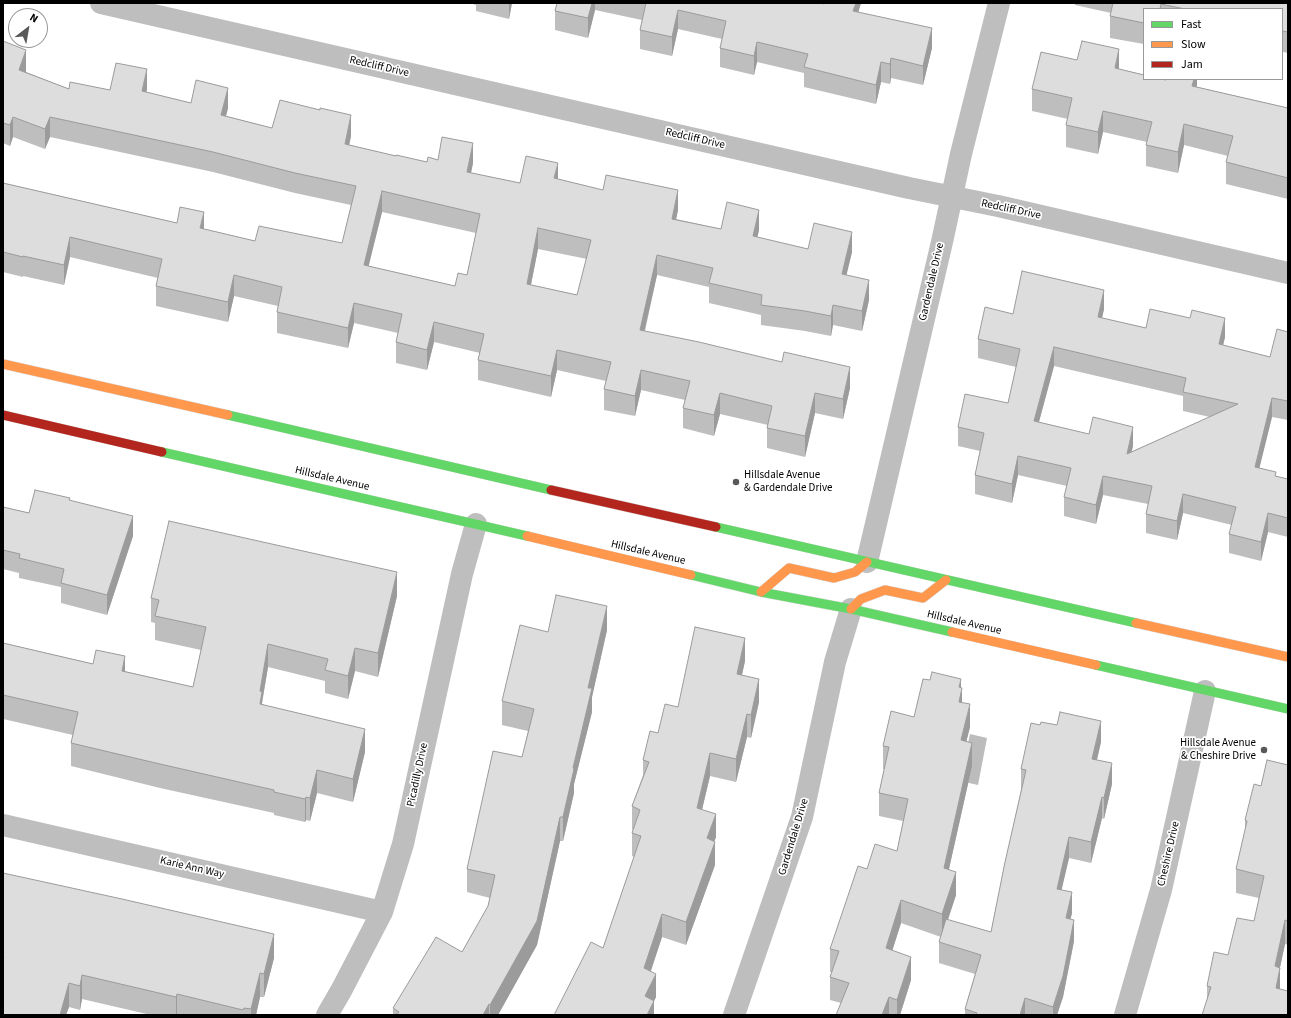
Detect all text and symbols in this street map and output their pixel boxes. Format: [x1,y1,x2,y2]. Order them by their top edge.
north arrow [8,8,48,48]
legend [1143,8,1283,80]
text: N [27,10,41,26]
text: Fast [1181,16,1201,33]
text: Slow [1181,36,1206,53]
street label: Redcliff Drive [348,54,410,80]
text: Jam [1181,56,1203,73]
street label: Redcliff Drive [664,126,726,152]
street label: Redcliff Drive [980,197,1042,223]
street label: Gardendale Drive [917,242,947,322]
street label: Hillsdale Avenue [293,464,371,494]
place label: Hillsdale Avenue & Gardendale Drive [744,469,832,495]
marker: Hillsdale Avenue & Gardendale Drive [731,477,741,487]
street label: Hillsdale Avenue [609,538,687,568]
street label: Hillsdale Avenue [925,608,1003,638]
place label: Hillsdale Avenue & Cheshire Drive [1180,737,1256,763]
street label: Picadilly Drive [405,742,431,808]
marker: Hillsdale Avenue & Cheshire Drive [1259,745,1269,755]
street label: Gardendale Drive [776,797,812,877]
street label: Cheshire Drive [1155,820,1183,888]
street label: Karie Ann Way [159,854,225,882]

